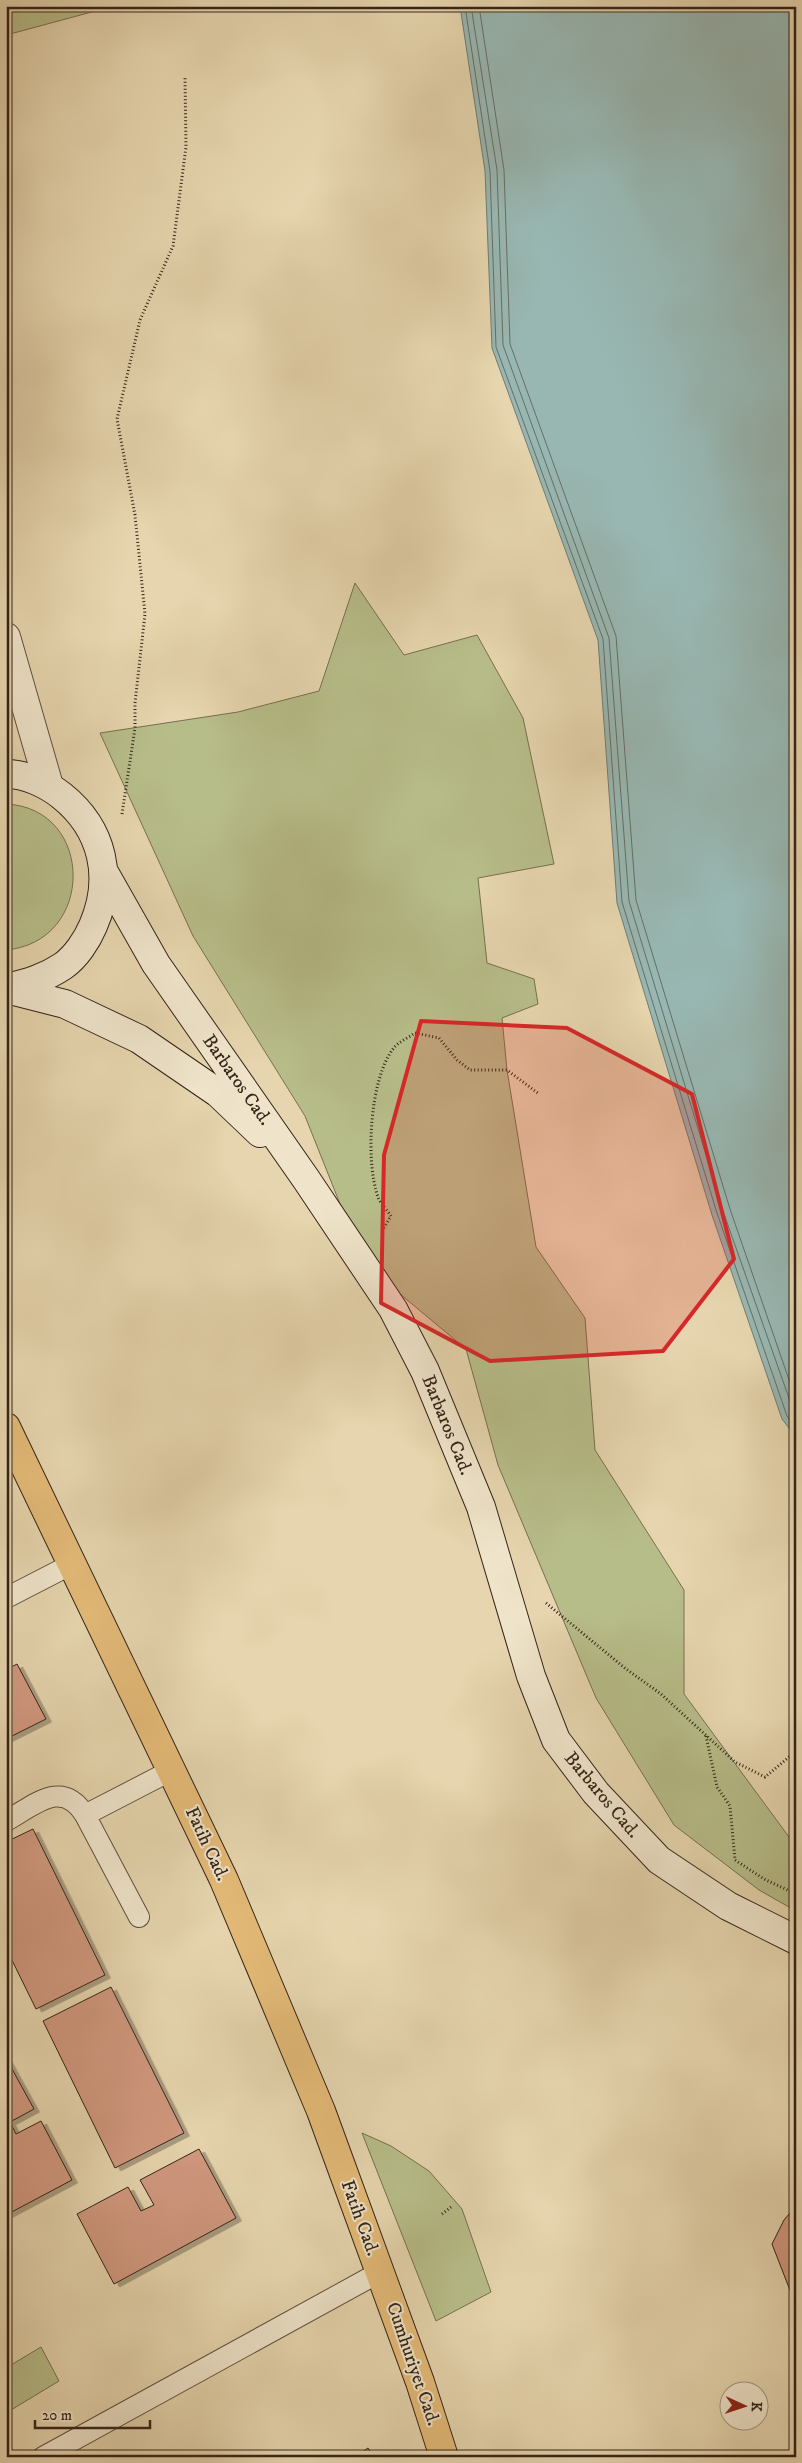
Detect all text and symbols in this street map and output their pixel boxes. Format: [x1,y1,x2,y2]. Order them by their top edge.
street label: Barbaros Cad. [197,1030,277,1130]
street label: Barbaros Cad. [417,1372,477,1478]
street label: Barbaros Cad. [559,1747,645,1843]
street label: Fatih Cad. [180,1803,234,1885]
street label: Fatih Cad. [336,2177,384,2259]
street label: Cumhuriyet Cad. [381,2299,445,2429]
north arrow [720,2380,770,2430]
scale bar [35,2398,150,2430]
text: K [747,2401,765,2413]
text: 20 m [42,2406,72,2425]

